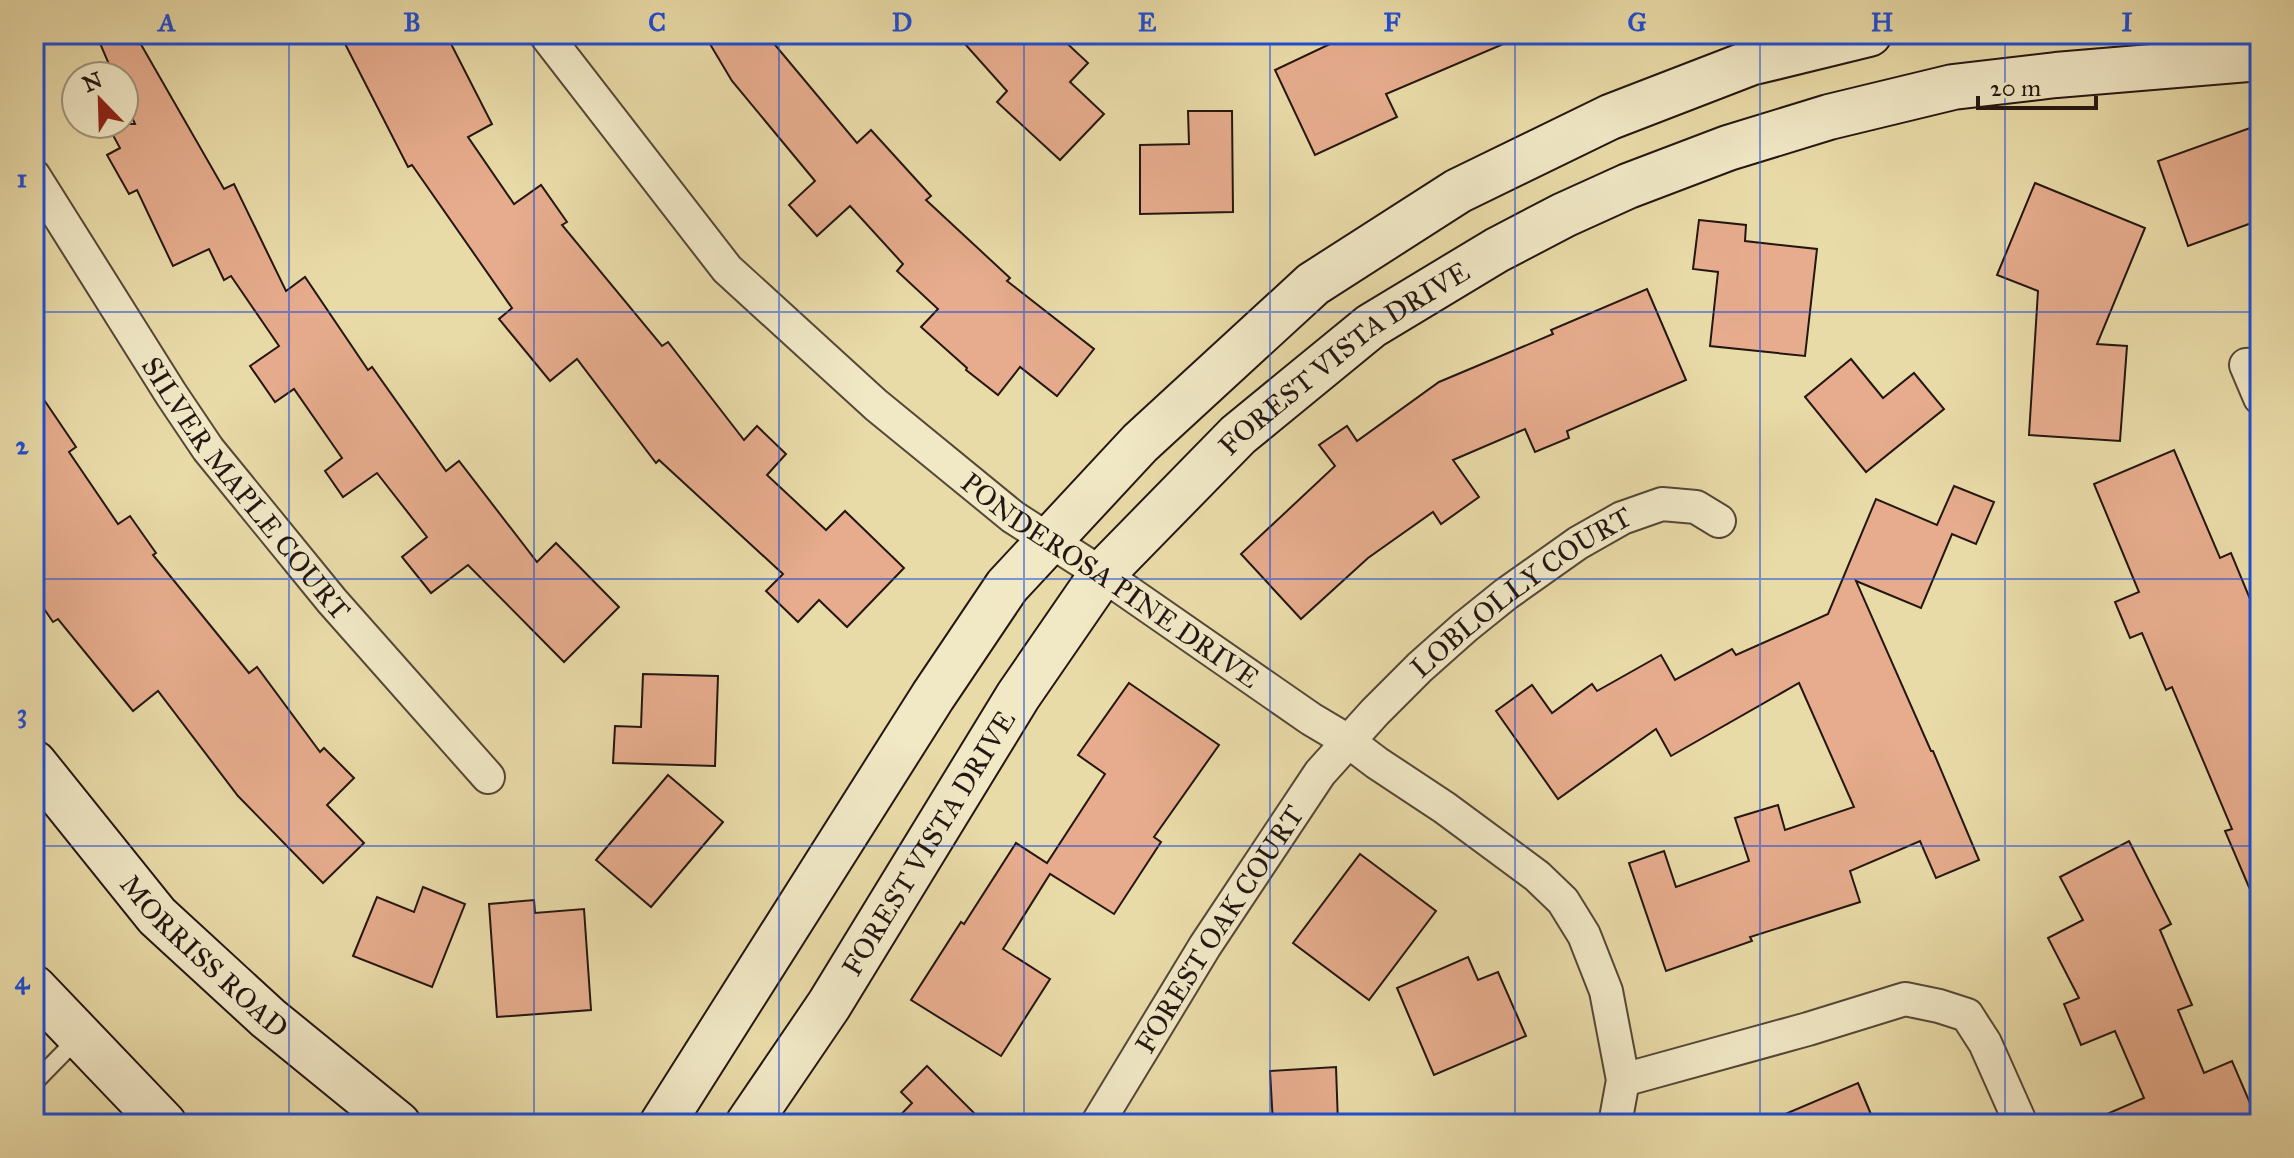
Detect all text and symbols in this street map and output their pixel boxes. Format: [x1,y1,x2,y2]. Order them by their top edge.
text: A [156,6,176,38]
text: B [403,6,421,38]
text: C [648,6,666,38]
text: D [892,6,912,38]
text: E [1138,6,1157,38]
text: F [1384,6,1401,38]
text: G [1627,6,1647,38]
text: H [1871,6,1894,38]
text: I [2121,6,2133,38]
north arrow [60,60,140,140]
scale bar [1978,60,2096,110]
text: N [79,66,107,98]
text: 20 m [1990,73,2041,103]
text: 1 [17,162,27,194]
street label: FOREST VISTA DRIVE [1211,253,1476,462]
street label: SILVER MAPLE COURT [134,350,358,627]
text: 2 [16,429,30,461]
street label: PONDEROSA PINE DRIVE [954,465,1266,695]
street label: LOBLOLLY COURT [1403,499,1638,685]
text: 3 [17,697,27,729]
street label: FOREST VISTA DRIVE [834,704,1023,982]
street label: FOREST OAK COURT [1127,799,1311,1059]
street label: MORRISS ROAD [113,867,295,1045]
text: 4 [15,964,31,996]

